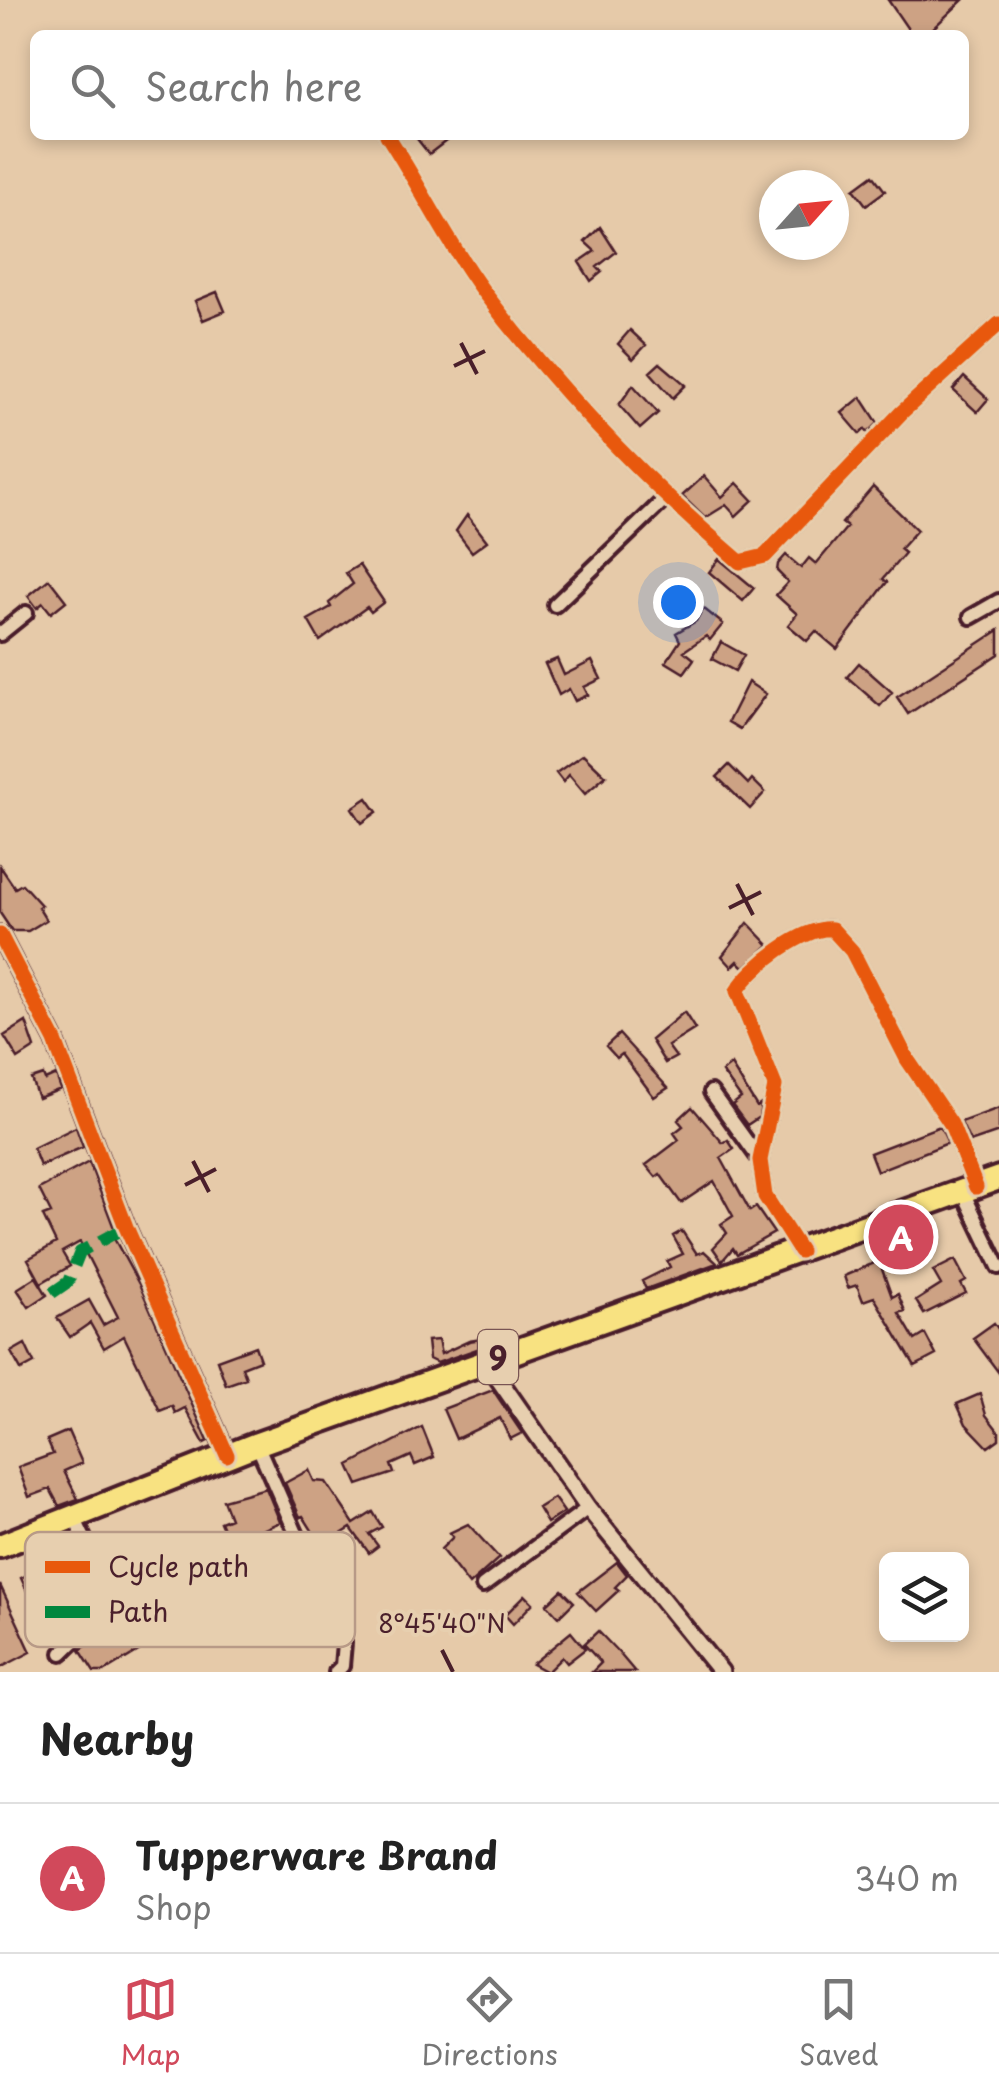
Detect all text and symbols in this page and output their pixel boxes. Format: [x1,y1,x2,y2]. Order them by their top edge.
search box [30,30,969,140]
text: Search here [145,57,362,114]
icon: search [65,58,120,113]
north arrow [759,170,849,260]
your location [653,577,704,628]
pin: A [868,1200,934,1274]
road number: 9 [478,1330,518,1384]
legend [25,1532,355,1647]
text: Cycle path [108,1544,249,1587]
map controls [879,1552,969,1642]
button: layers [879,1552,969,1642]
text: Path [108,1589,168,1632]
text: 8°45'40"N [378,1604,506,1642]
text: Nearby [40,1706,194,1769]
text: Tupperware Brand [135,1826,498,1883]
text: A [60,1854,85,1902]
text: 340 m [854,1854,959,1902]
text: Shop [135,1883,212,1931]
tab: Map [121,1972,180,2075]
tab: Directions [422,1972,558,2075]
tab: Saved [799,1972,878,2075]

